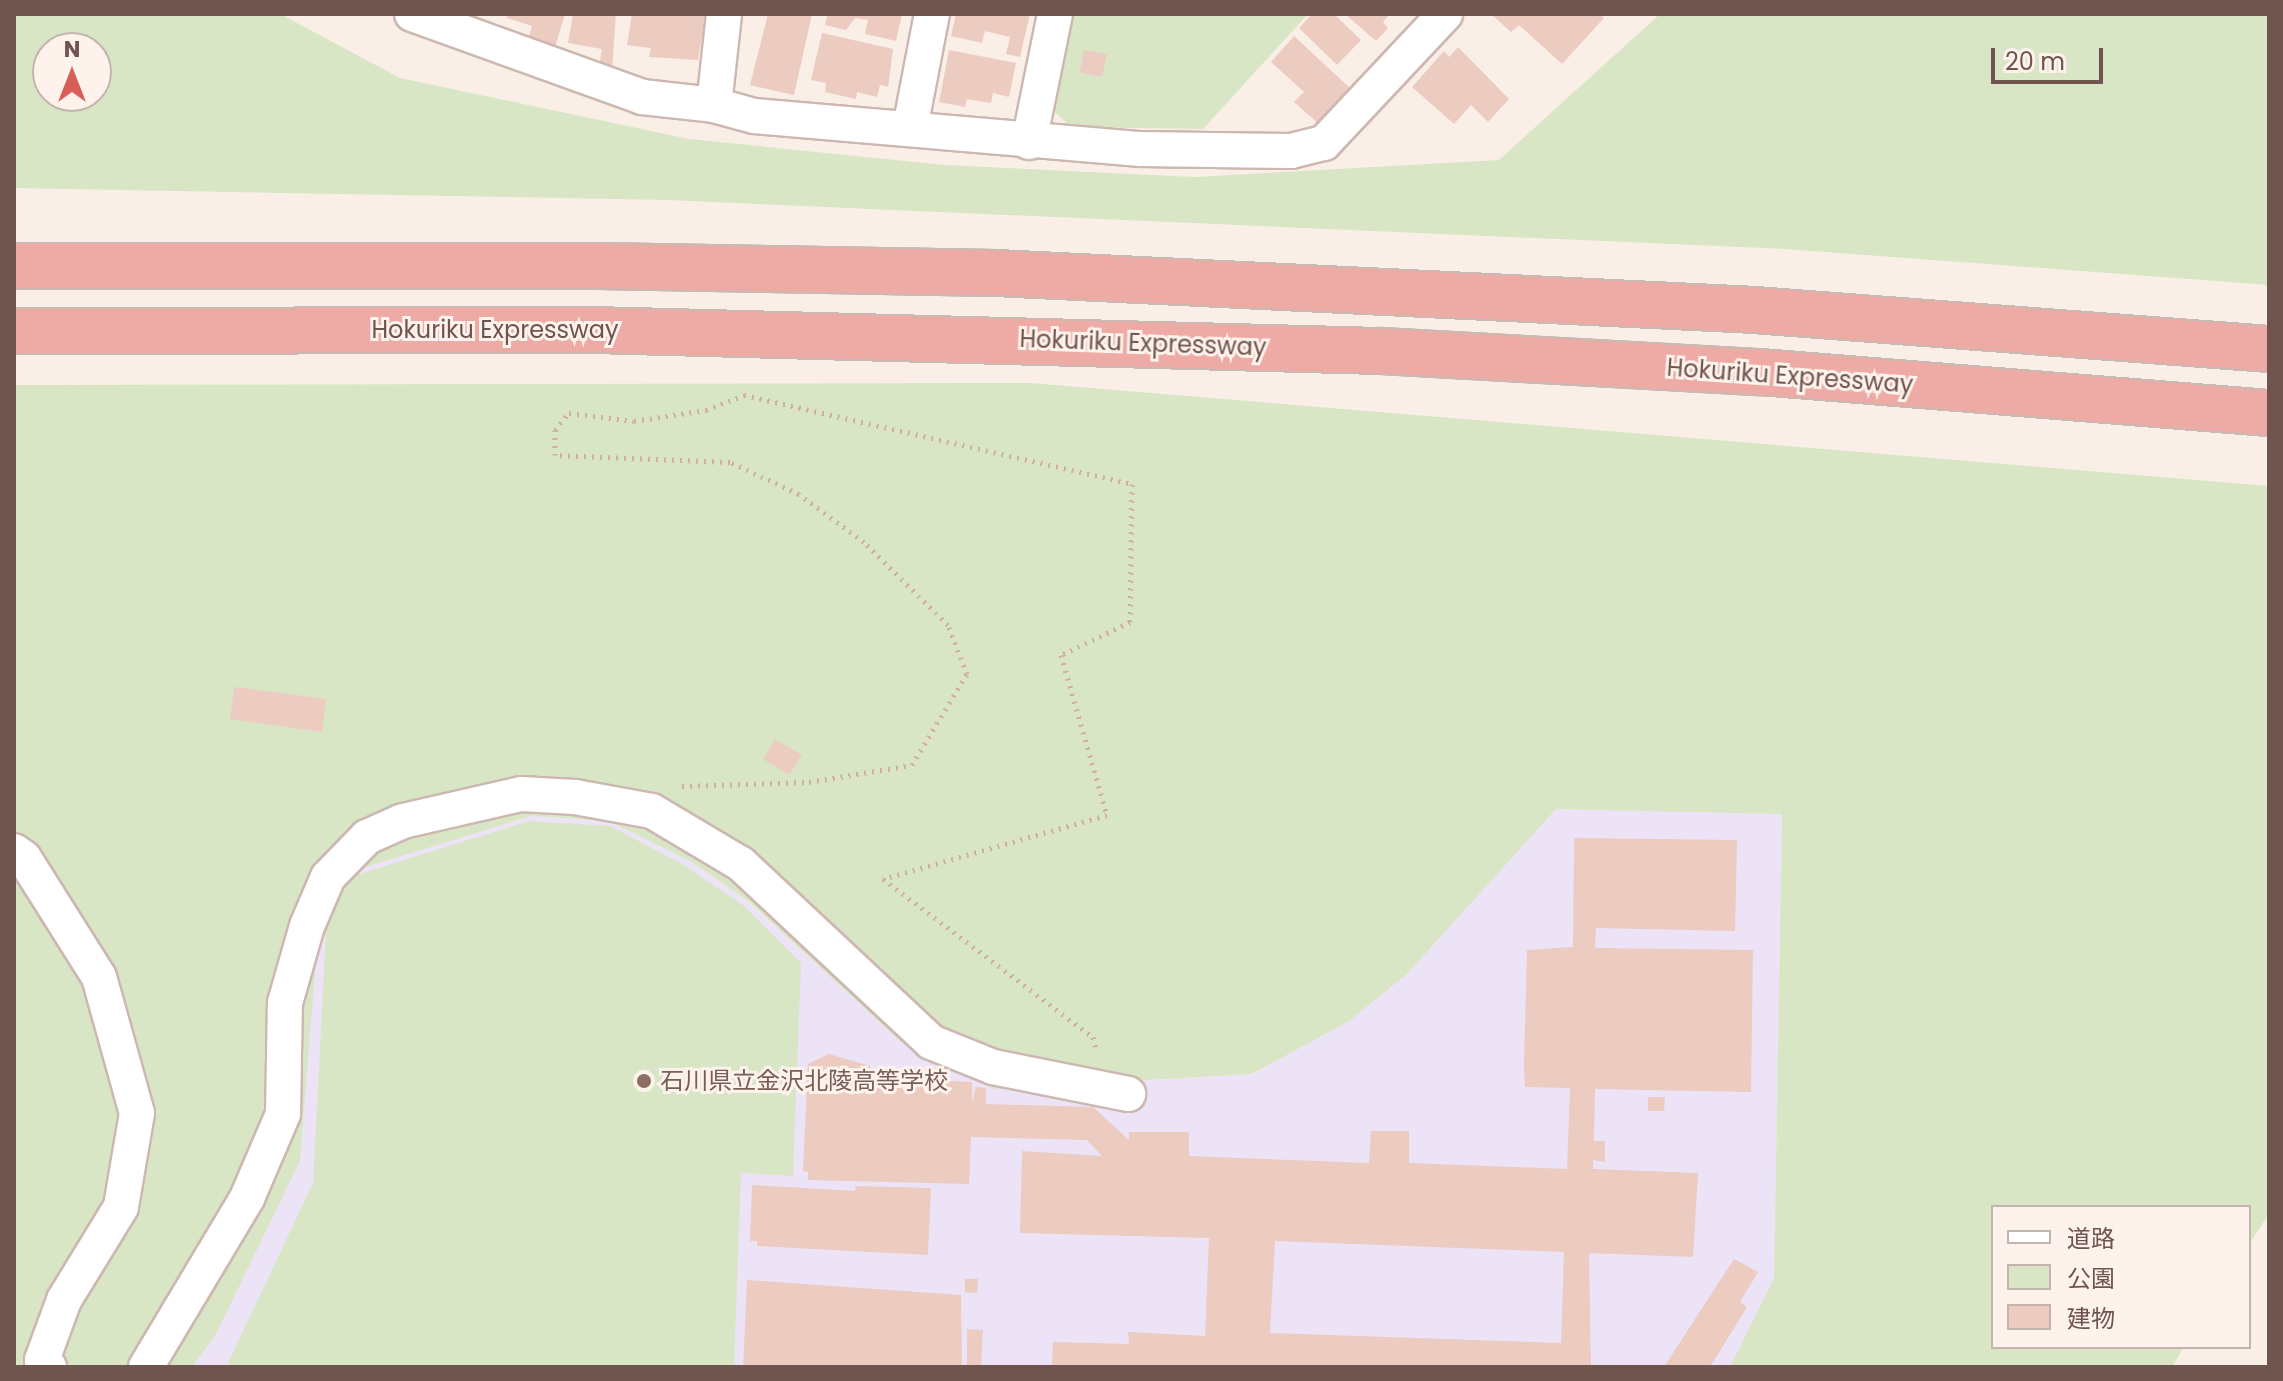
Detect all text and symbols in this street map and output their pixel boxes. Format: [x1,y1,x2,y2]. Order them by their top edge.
north arrow [32,32,112,112]
scale bar [1995,32,2107,82]
text: N [64,34,80,65]
text: 20 m [2005,45,2065,78]
street label: Hokuriku Expressway [371,316,619,344]
street label: Hokuriku Expressway [1019,324,1267,362]
street label: Hokuriku Expressway [1666,353,1914,399]
place label: 石川県立金沢北陵高等学校 [660,1067,948,1095]
marker: 石川県立金沢北陵高等学校 [635,1072,653,1090]
legend [1991,1205,2251,1349]
text: 道路 [2067,1222,2115,1255]
text: 公園 [2067,1262,2115,1295]
text: 建物 [2067,1302,2115,1335]

